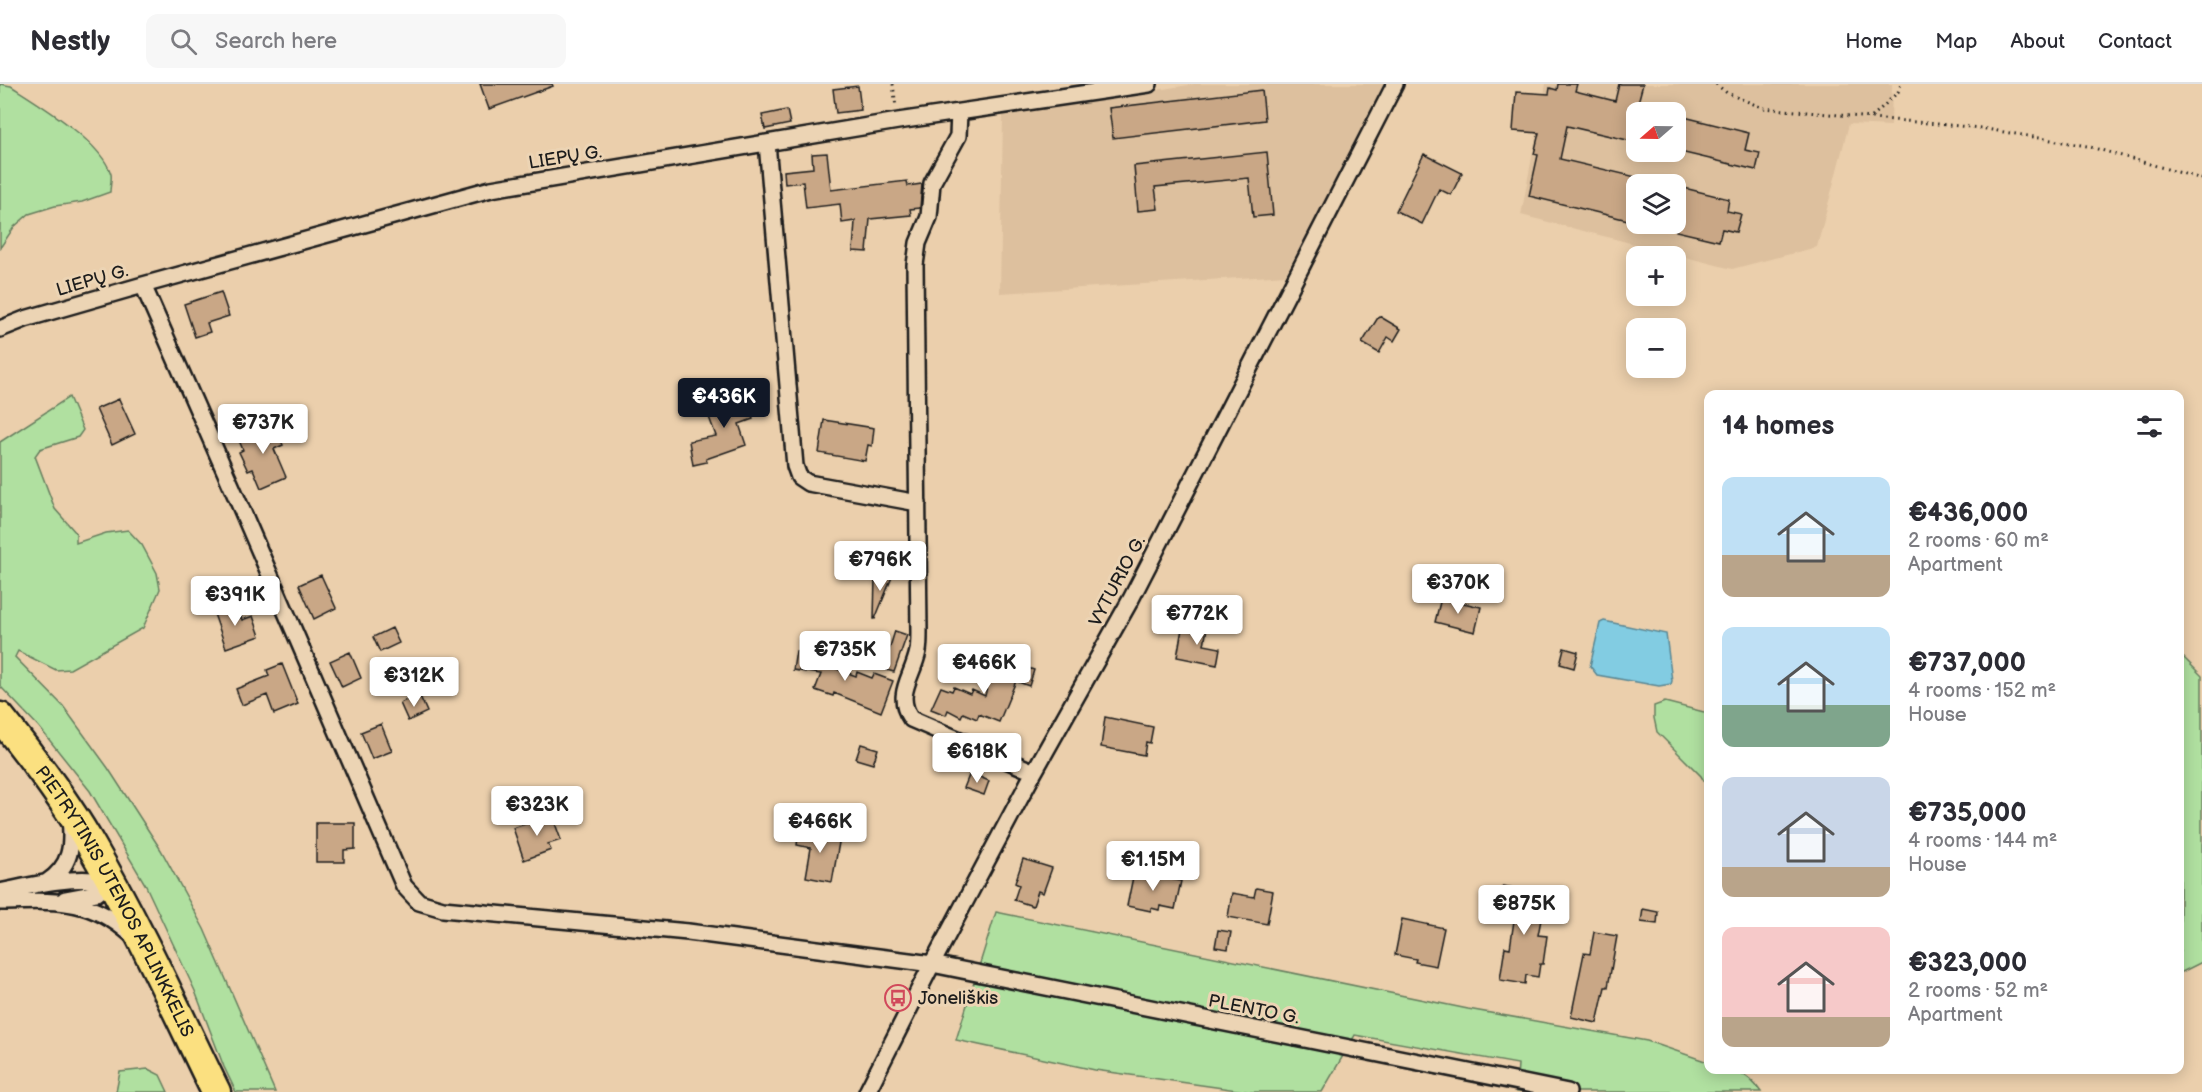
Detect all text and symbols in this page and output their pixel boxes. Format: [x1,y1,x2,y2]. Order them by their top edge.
search box [146,14,566,68]
text: Nestly [30,25,110,58]
icon: search [167,25,200,58]
text: Search here [215,28,337,55]
text: Home [1845,29,1902,54]
text: Map [1935,29,1977,54]
text: About [2010,29,2065,54]
text: Contact [2098,29,2172,54]
north arrow [1626,102,1686,162]
map controls [1626,102,1686,378]
street label: LIEPŲ G. [527,141,603,174]
button: layers [1626,174,1686,234]
button: + [1626,246,1686,306]
street label: LIEPŲ G. [54,260,131,301]
button: − [1626,318,1686,378]
pin: €436K [682,378,766,429]
text: €436K [692,385,756,409]
pin: €737K [221,404,305,455]
icon: filters [2133,410,2166,443]
text: €737K [232,411,294,435]
text: 14 homes [1722,411,1834,442]
text: €436,000 [1908,498,2028,529]
icon: home [1770,501,1842,573]
text: 2 rooms · 60 m² [1908,529,2049,553]
street label: VYTURIO G. [1085,532,1150,630]
pin: €796K [838,541,922,592]
text: €796K [848,548,912,572]
text: Apartment [1908,553,2003,577]
pin: €370K [1416,564,1500,615]
text: €370K [1426,571,1490,595]
pin: €391K [193,576,277,627]
text: €391K [205,583,265,607]
pin: €772K [1155,595,1239,646]
text: €772K [1166,602,1228,626]
pin: €735K [803,631,887,682]
text: €735K [814,638,876,662]
pin: €466K [942,644,1026,695]
text: €737,000 [1908,648,2026,679]
text: €466K [952,651,1016,675]
icon: home [1770,651,1842,723]
pin: €312K [372,657,456,708]
text: €312K [384,664,444,688]
text: 4 rooms · 152 m² [1908,679,2056,703]
text: House [1908,703,1967,727]
pin: €618K [935,733,1019,784]
text: €618K [946,740,1008,764]
street label: PIETRYTINIS UTENOS APLINKKELIS [31,762,198,1041]
pin: €323K [495,786,579,837]
text: €323K [505,793,569,817]
text: €735,000 [1908,798,2027,829]
icon: home [1770,801,1842,873]
pin: €466K [778,803,862,854]
text: €466K [788,810,852,834]
text: 4 rooms · 144 m² [1908,829,2057,853]
pin: €1.15M [1104,841,1202,892]
text: €1.15M [1120,848,1186,872]
text: House [1908,853,1967,877]
pin: €875K [1482,885,1566,936]
text: €875K [1492,892,1556,916]
text: €323,000 [1908,948,2027,979]
icon: home [1770,951,1842,1023]
text: 2 rooms · 52 m² [1908,979,2048,1003]
bus stop icon: Joneliškis [883,983,913,1013]
place label: Joneliškis [918,988,998,1009]
street label: PLENTO G. [1207,990,1301,1029]
text: Apartment [1908,1003,2003,1027]

